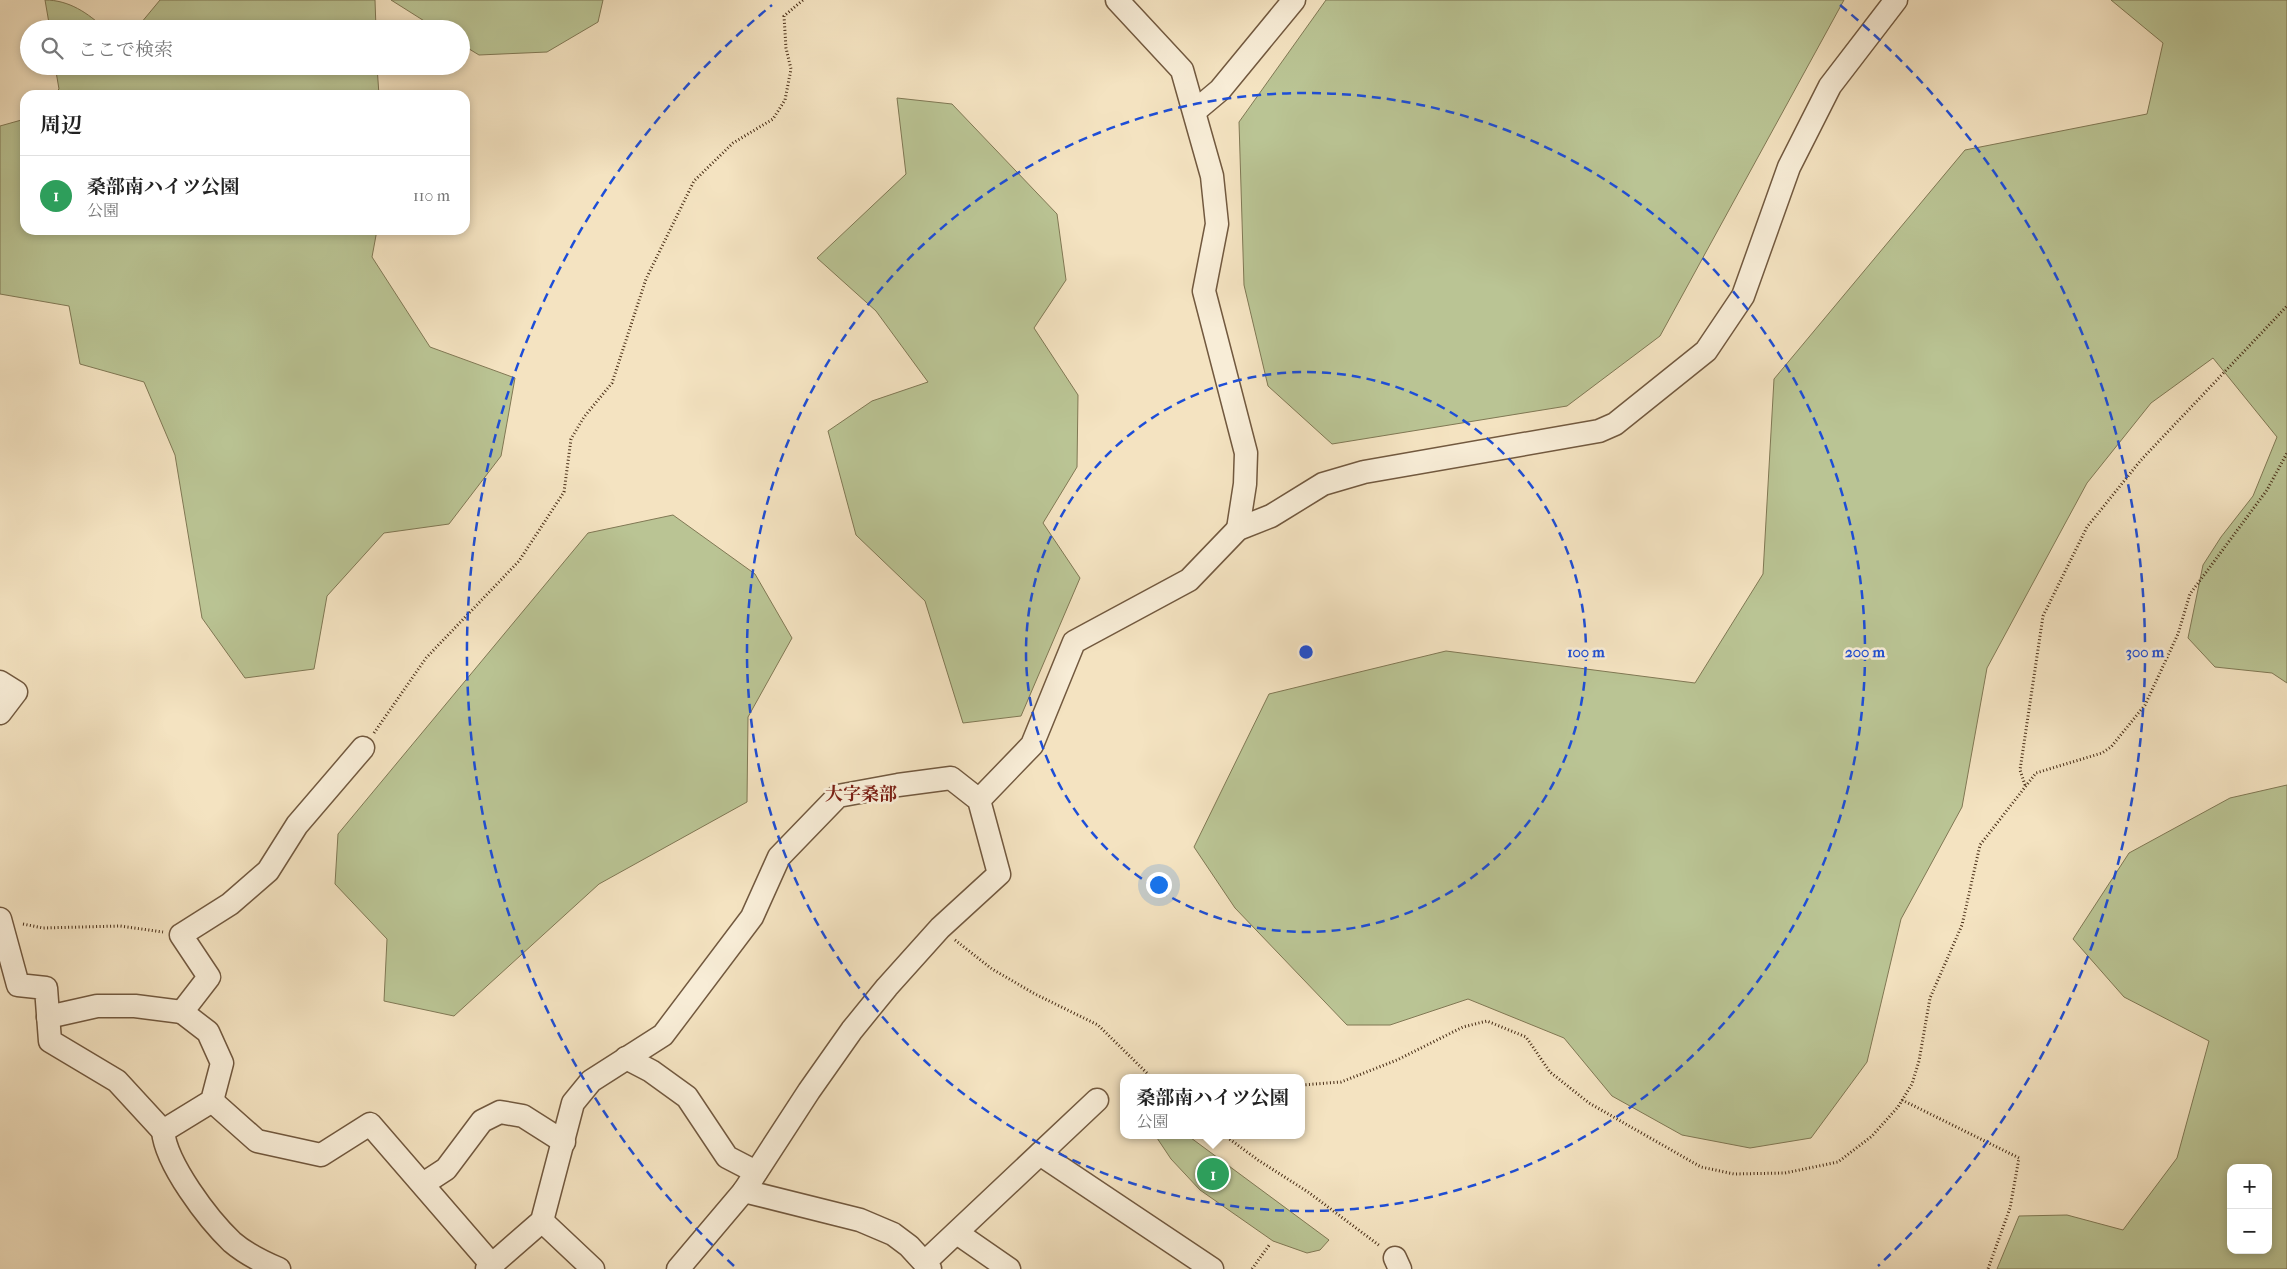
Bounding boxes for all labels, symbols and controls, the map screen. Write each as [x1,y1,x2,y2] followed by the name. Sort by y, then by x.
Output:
[20,20,470,75] search box
[38,34,66,62] icon: search
[78,39,173,61] text: ここで検索
[40,113,82,137] text: 周辺
[87,176,239,198] text: 桑部南ハイツ公園
[53,186,59,205] text: 1
[413,186,450,205] text: 110 m
[87,201,119,220] text: 公園
[1297,643,1315,661] centre of rings
[1567,643,1605,661] text: 100 m
[1845,643,1885,661] text: 200 m
[2126,643,2165,661] text: 300 m
[825,784,897,805] district label: 大字桑部
[1146,872,1172,898] your location
[1120,1074,1305,1139] popup
[1136,1087,1289,1109] text: 桑部南ハイツ公園
[1136,1112,1169,1131] text: 公園
[1197,1155,1229,1193] pin: 1
[2227,1164,2272,1254] map controls
[2227,1164,2272,1209] button: +
[2227,1209,2272,1254] button: −

